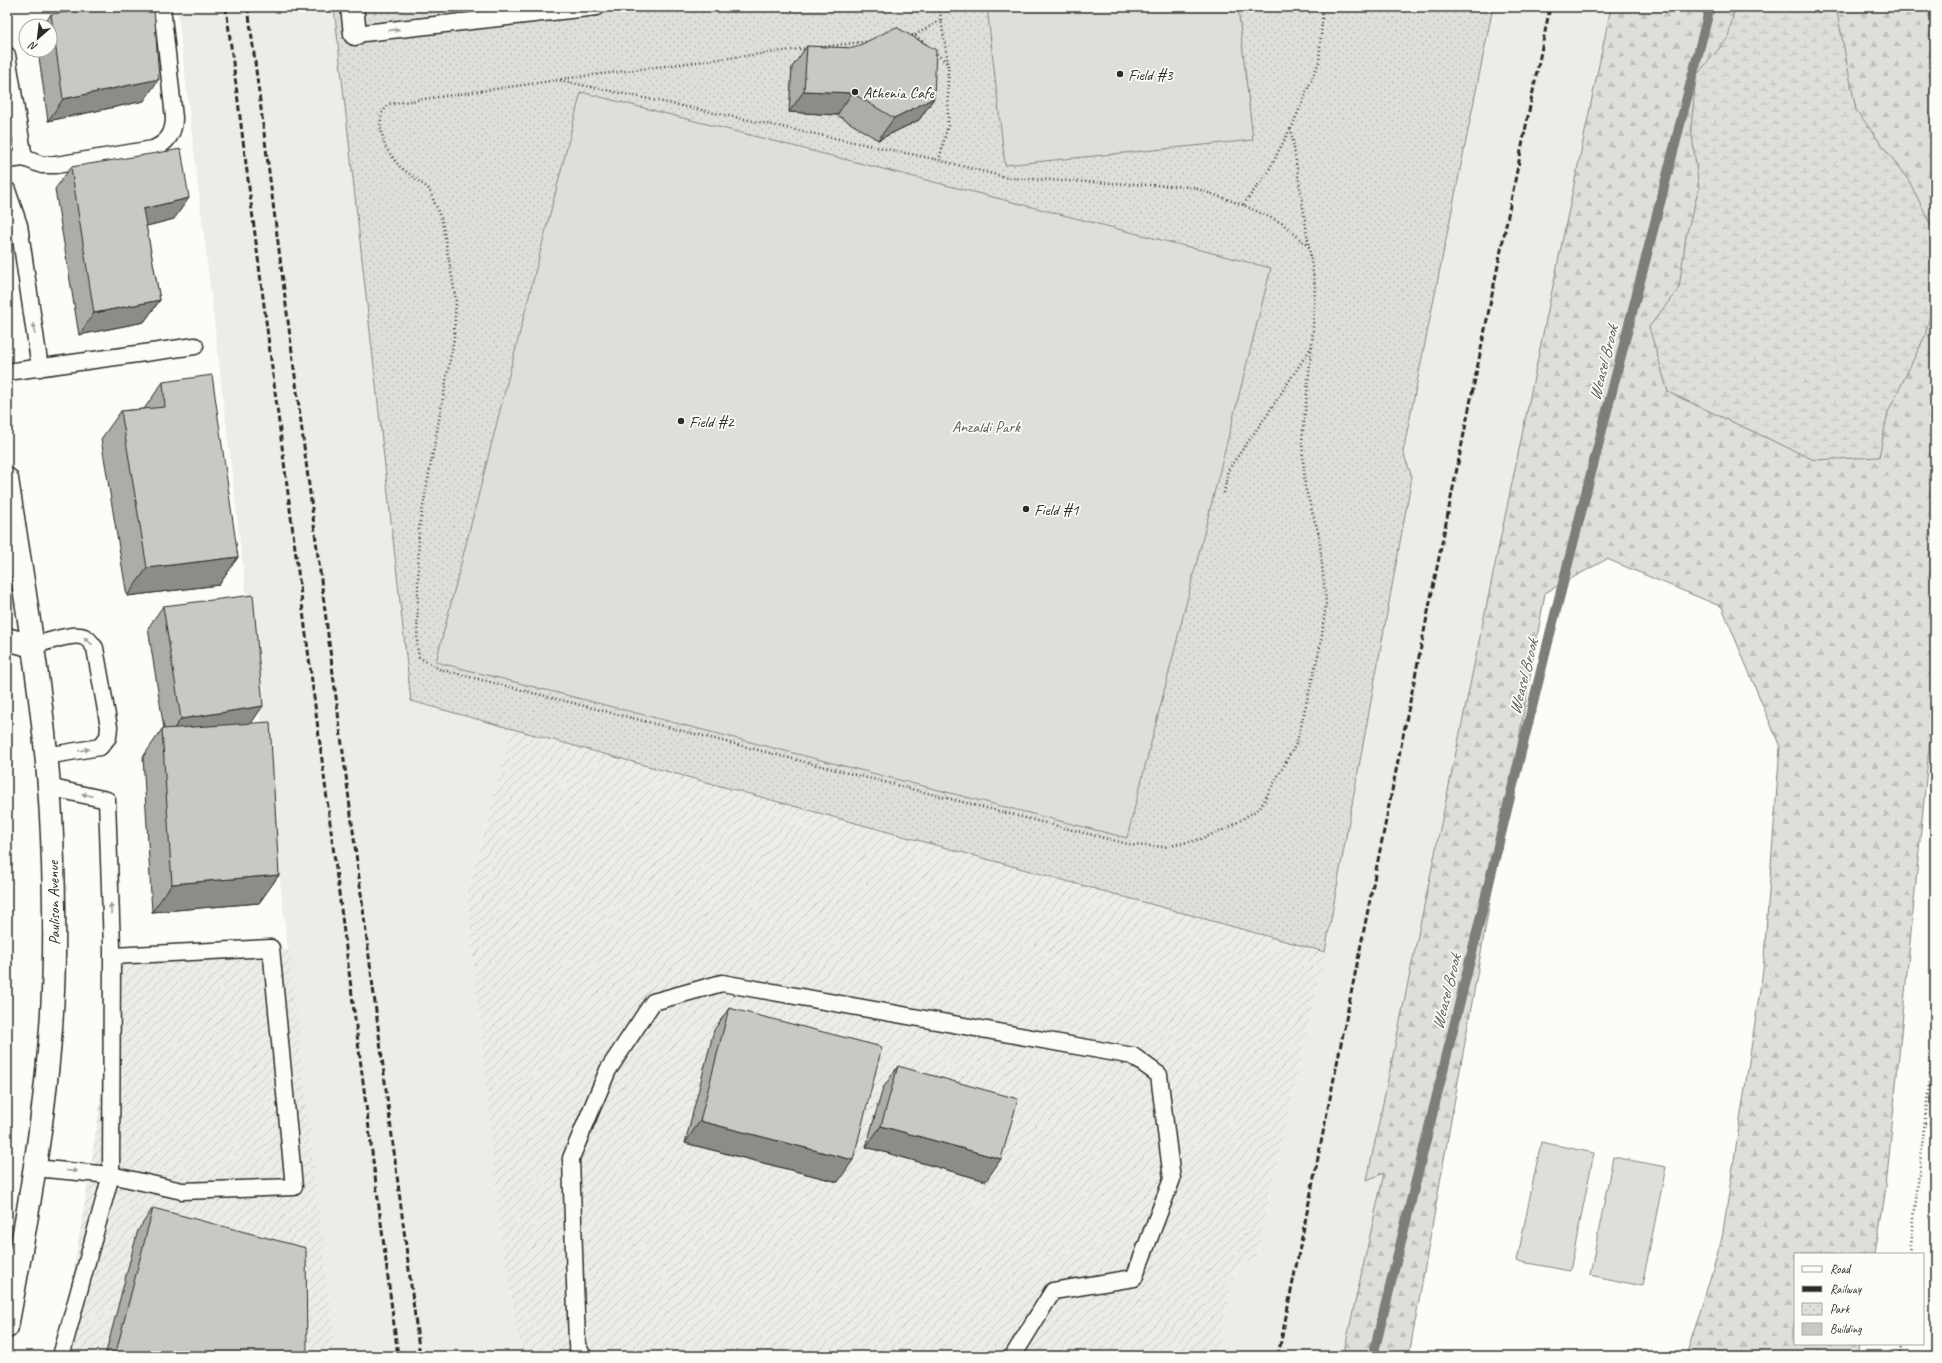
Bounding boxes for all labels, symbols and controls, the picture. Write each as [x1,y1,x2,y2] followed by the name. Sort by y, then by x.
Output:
[18,18,58,58] north arrow
[388,26,400,33] one-way arrow
[25,38,40,55] text: N
[1128,65,1174,85] place label: Field #3
[1115,69,1125,79] marker: Field #3
[863,83,936,103] place label: Athenia Cafe
[850,87,860,97] marker: Athenia Cafe
[1584,321,1624,403] water label: Weasel Brook
[31,323,37,335] one-way arrow
[689,412,735,432] place label: Field #2
[676,416,686,426] marker: Field #2
[952,417,1021,437] park label: Anzaldi Park
[1034,500,1079,520] place label: Field #1
[1021,504,1031,514] marker: Field #1
[1504,635,1544,717] water label: Weasel Brook
[82,636,93,645] one-way arrow
[78,747,90,753] one-way arrow
[80,792,93,798] one-way arrow
[43,859,65,945] street label: Paulison Avenue
[108,902,114,915] one-way arrow
[1427,950,1467,1032] water label: Weasel Brook
[66,1168,78,1175] one-way arrow
[1794,1253,1924,1345] legend
[1830,1261,1852,1277] text: Road
[1830,1281,1862,1297] text: Railway
[1830,1301,1851,1317] text: Park
[1830,1321,1862,1337] text: Building

